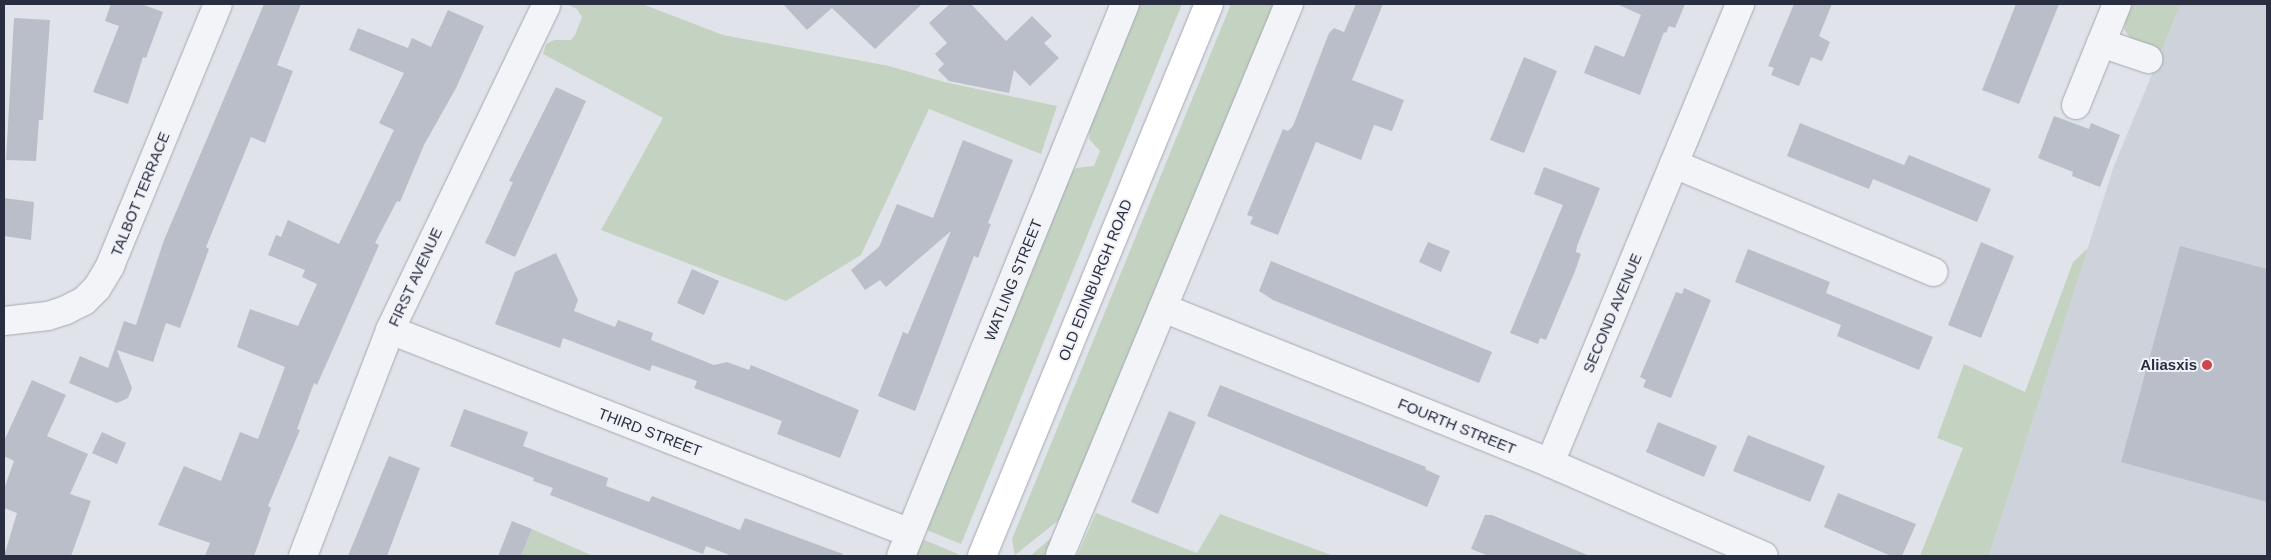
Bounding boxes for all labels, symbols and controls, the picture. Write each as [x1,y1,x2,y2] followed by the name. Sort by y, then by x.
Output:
[107,129,173,259] street label: TALBOT TERRACE
[1054,197,1136,363] street label: OLD EDINBURGH ROAD
[980,216,1046,344] street label: WATLING STREET
[384,224,446,330] street label: FIRST AVENUE
[1579,250,1645,376] street label: SECOND AVENUE
[2140,356,2197,374] place label: Aliasxis
[2201,359,2213,371] marker: Aliasxis
[1395,394,1519,458] street label: FOURTH STREET
[596,404,704,460] street label: THIRD STREET

